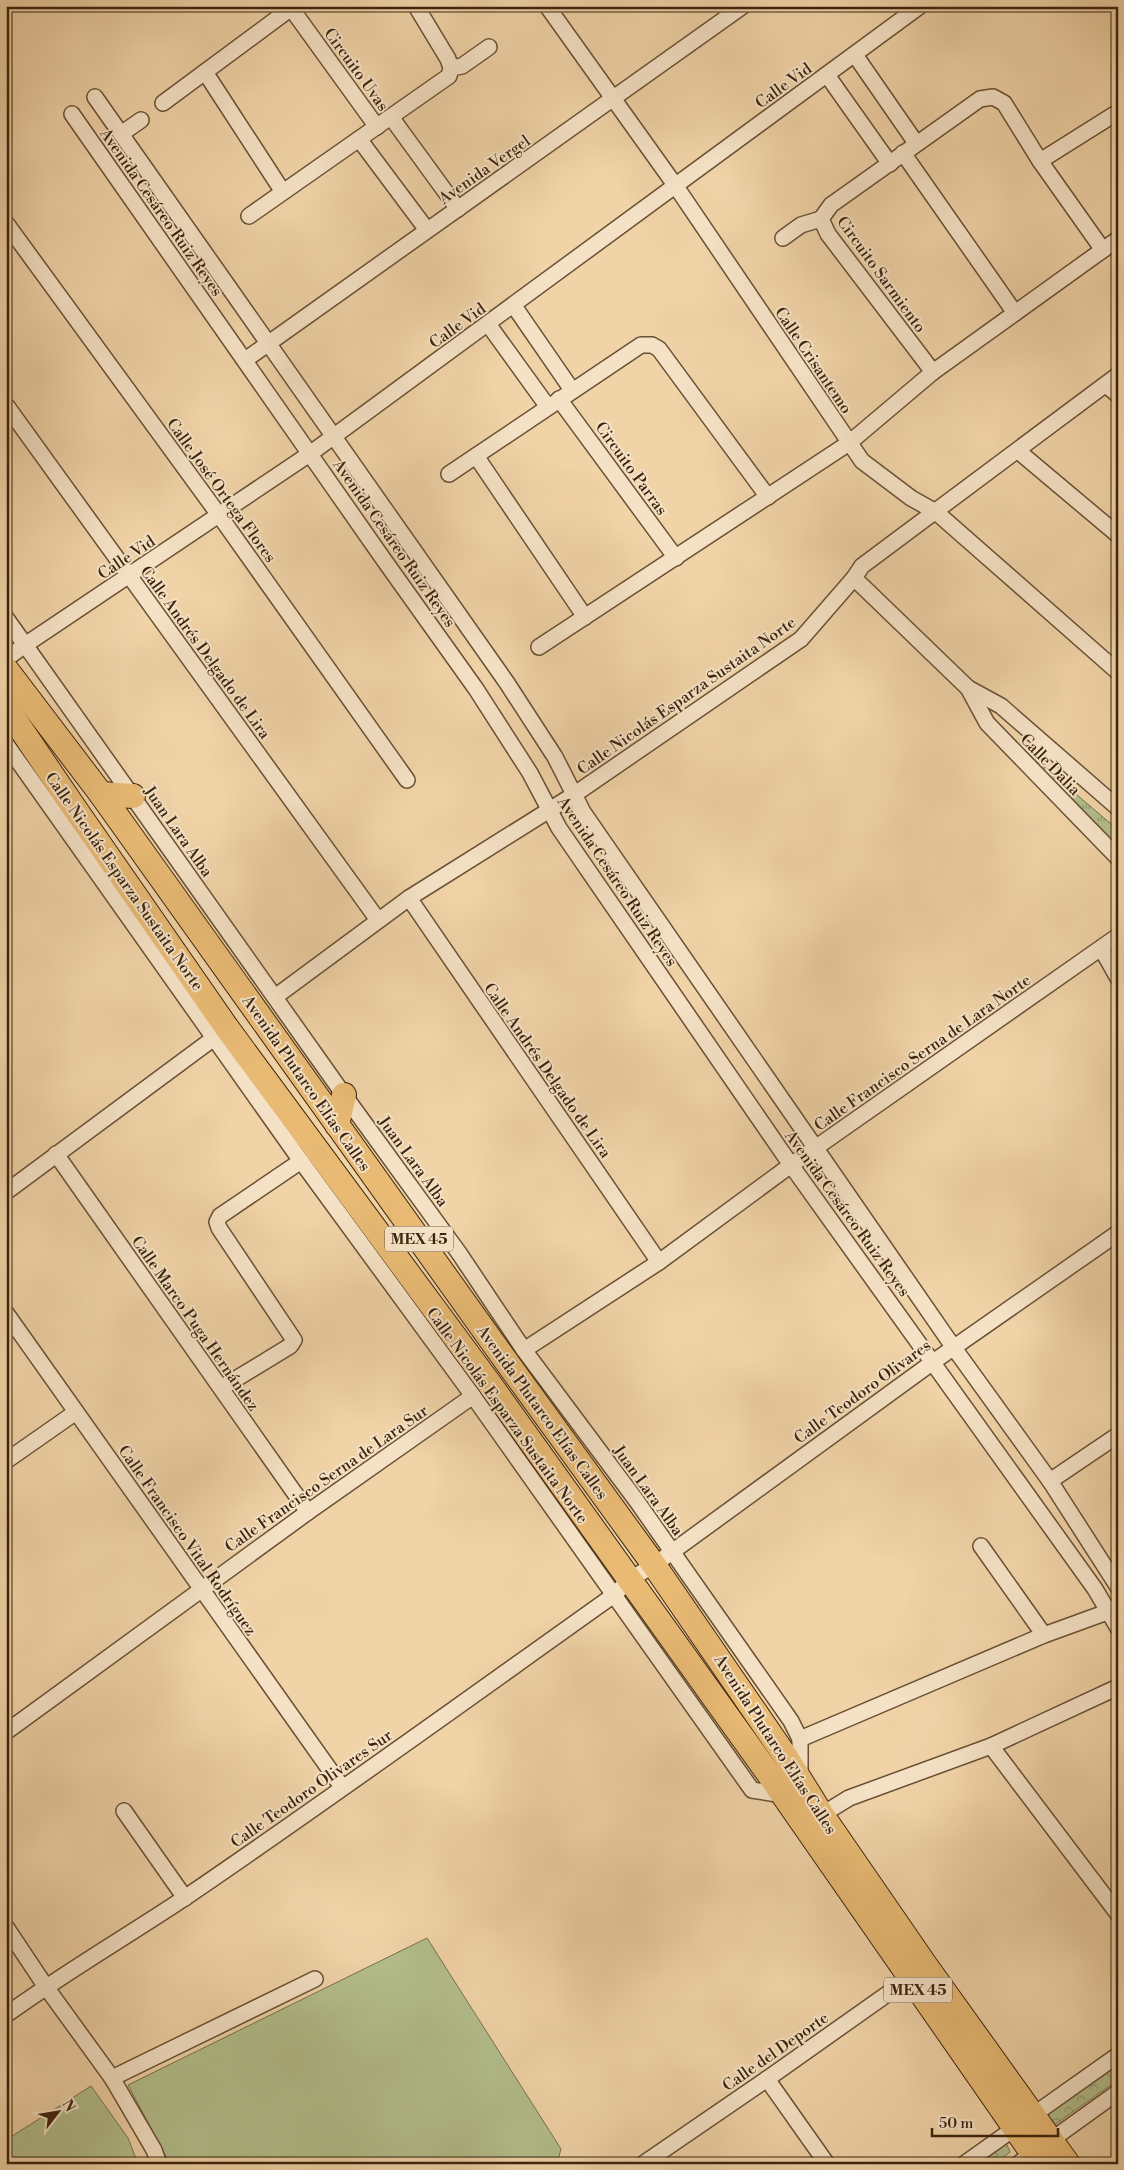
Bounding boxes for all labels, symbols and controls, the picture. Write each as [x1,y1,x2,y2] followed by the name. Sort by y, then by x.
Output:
[319,24,393,115] street label: Circuito Uvas
[751,59,816,113] street label: Calle Vid
[95,124,227,300] street label: Avenida Cesáreo Ruiz Reyes
[434,131,534,209] street label: Avenida Vergel
[832,213,930,337] street label: Circuito Sarmiento
[425,299,490,353] street label: Calle Vid
[770,303,856,418] street label: Calle Crisantemo
[162,415,280,567] street label: Calle José Ortega Flores
[591,418,672,519] street label: Circuito Parras
[328,455,460,631] street label: Avenida Cesáreo Ruiz Reyes
[94,531,159,584] street label: Calle Vid
[136,562,275,744] street label: Calle Andrés Delgado de Lira
[573,612,800,779] street label: Calle Nicolás Esparza Sustaita Norte
[1016,729,1085,801] street label: Calle Dalia
[41,768,208,995] street label: Calle Nicolás Esparza Sustaita Norte
[139,781,218,882] street label: Juan Lara Alba
[552,792,682,970] street label: Avenida Cesáreo Ruiz Reyes
[810,970,1035,1136] street label: Calle Francisco Serna de Lara Norte
[479,979,616,1163] street label: Calle Andrés Delgado de Lira
[237,991,375,1175] street label: Avenida Plutarco Elías Calles
[373,1112,453,1211] street label: Juan Lara Alba
[780,1126,914,1301] street label: Avenida Cesáreo Ruiz Reyes
[385,1226,453,1252] road number: MEX 45
[127,1232,263,1415] street label: Calle Marco Puga Hernández
[422,1304,592,1528] street label: Calle Nicolás Esparza Sustaita Norte
[472,1321,612,1504] street label: Avenida Plutarco Elías Calles
[790,1335,935,1448] street label: Calle Teodoro Olivares
[221,1401,432,1557] street label: Calle Francisco Serna de Lara Sur
[608,1441,688,1540] street label: Juan Lara Alba
[114,1442,261,1640] street label: Calle Francisco Vital Rodríguez
[709,1650,841,1838] street label: Avenida Plutarco Elías Calles
[227,1725,396,1852] street label: Calle Teodoro Olivares Sur
[884,1978,952,2002] road number: MEX 45
[719,2008,832,2096] street label: Calle del Deporte
[32,2088,82,2138] north arrow
[58,2096,79,2115] text: N
[932,2105,1058,2137] scale bar
[939,2114,973,2133] text: 50 m

